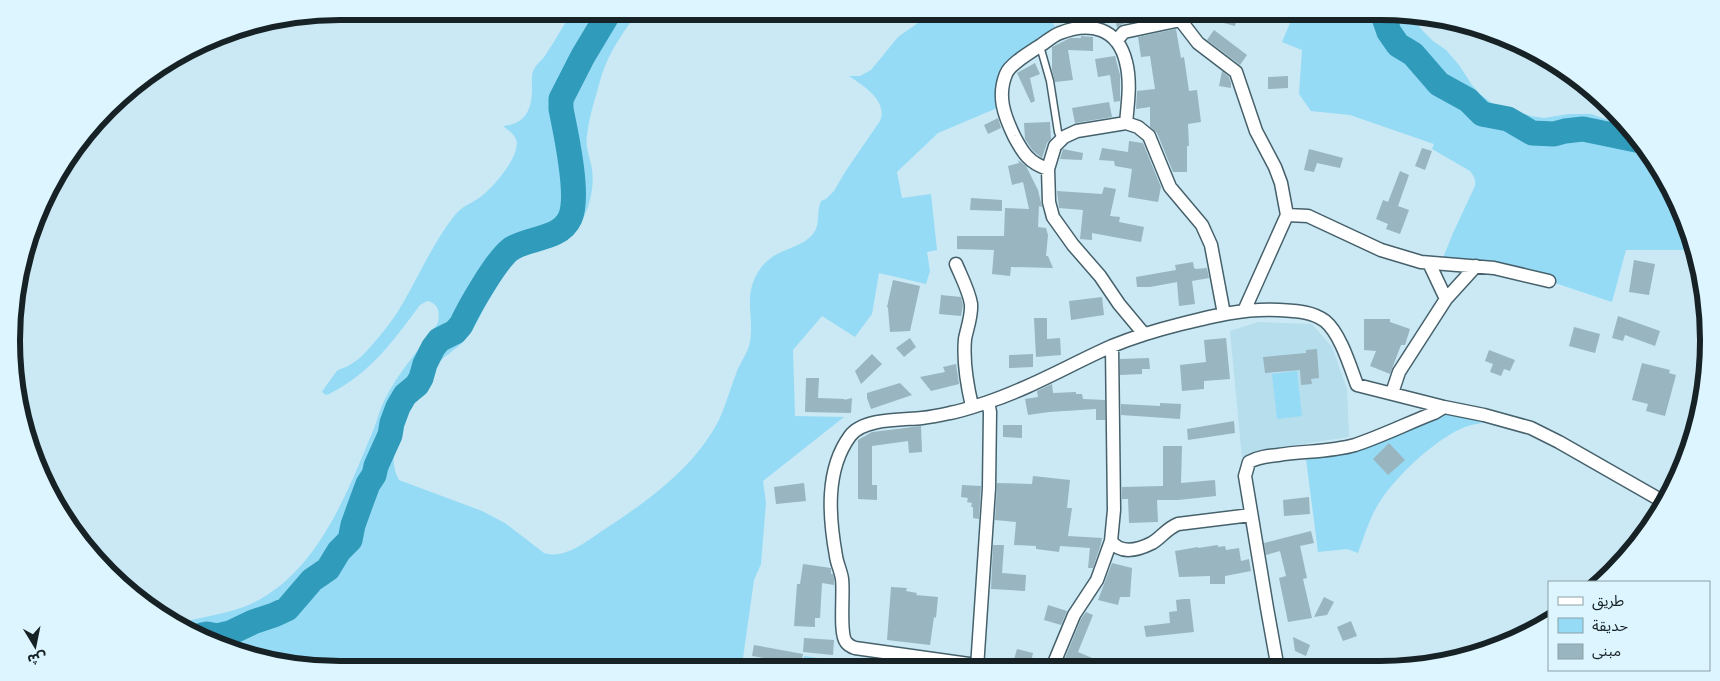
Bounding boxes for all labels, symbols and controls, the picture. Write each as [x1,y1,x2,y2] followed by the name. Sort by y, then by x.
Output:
[1548,581,1710,671] legend
[1592,592,1624,611] text: طريق
[1592,617,1628,634] text: حديقة
[10,621,60,671] north arrow
[1592,642,1621,660] text: مبنى
[26,649,48,668] text: ش

